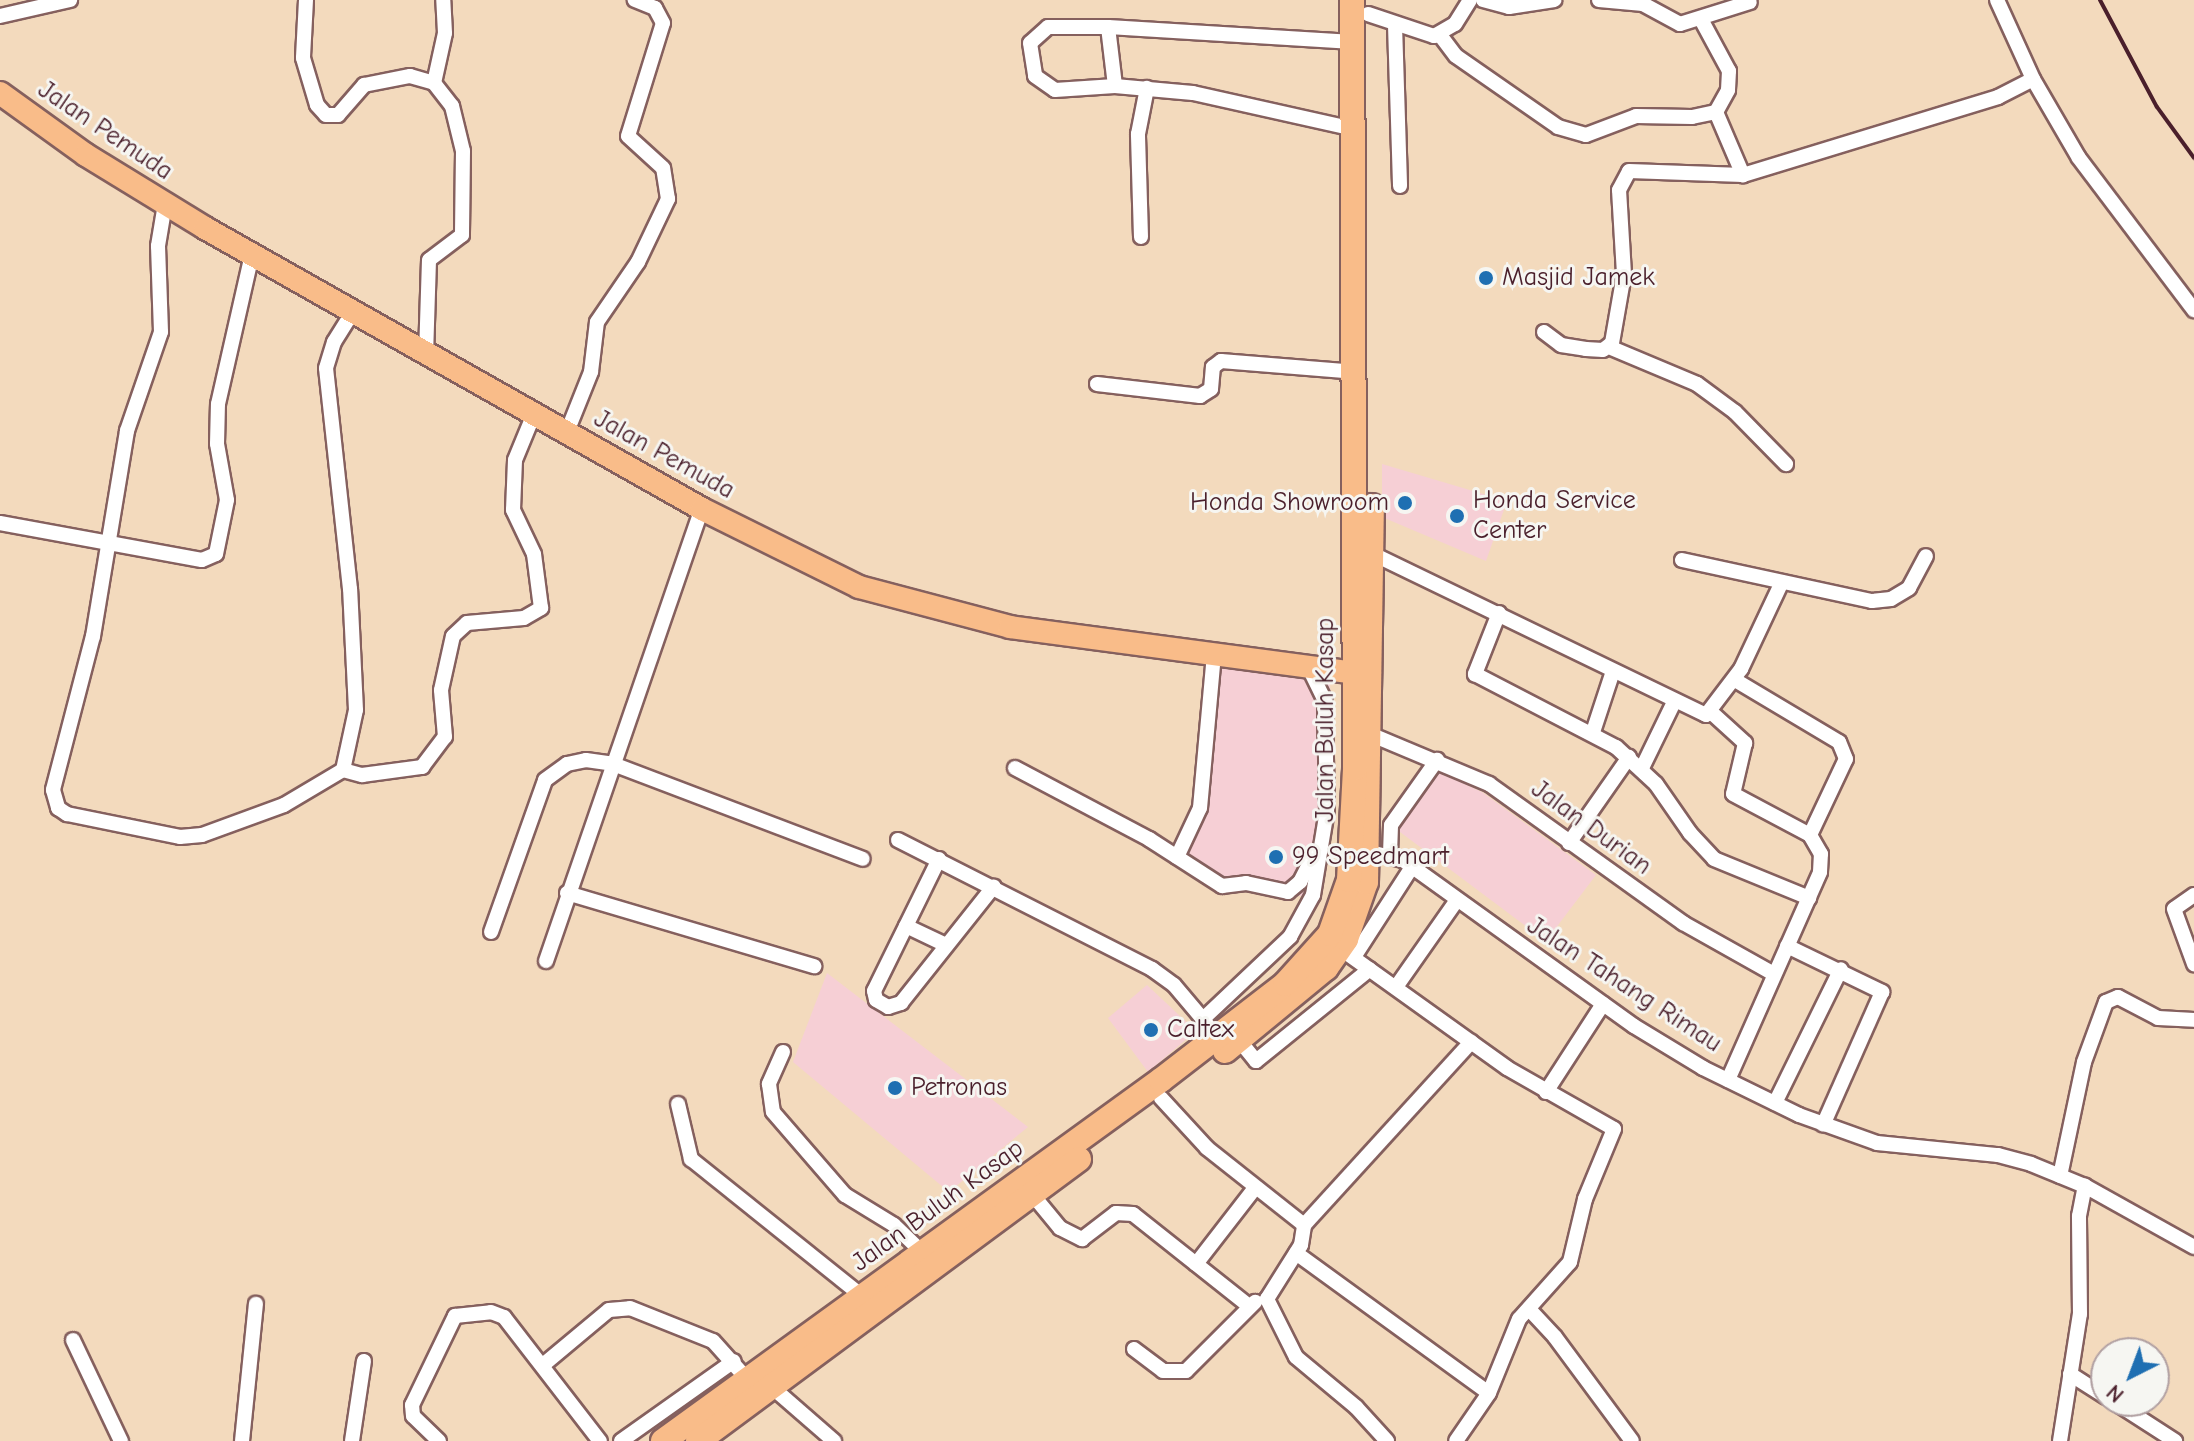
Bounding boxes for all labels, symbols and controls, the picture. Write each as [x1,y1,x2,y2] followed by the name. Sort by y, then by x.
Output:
[32,74,178,188] street label: Jalan Pemuda
[1502,262,1655,294] place label: Masjid Jamek
[1477,269,1495,287] marker: Masjid Jamek
[588,404,740,506] street label: Jalan Pemuda
[1473,485,1636,546] place label: Honda Service Center
[1190,487,1389,519] place label: Honda Showroom
[1396,494,1414,512] marker: Honda Showroom
[1448,507,1466,525] marker: Honda Service Center
[1310,618,1342,822] street label: Jalan Buluh Kasap
[1525,774,1657,882] street label: Jalan Durian
[1292,841,1449,873] place label: 99 Speedmart
[1267,848,1285,866] marker: 99 Speedmart
[1521,910,1727,1060] street label: Jalan Tahang Rimau
[1167,1014,1234,1046] place label: Caltex
[1142,1021,1160,1039] marker: Caltex
[911,1072,1007,1104] place label: Petronas
[886,1079,904,1097] marker: Petronas
[846,1133,1030,1279] street label: Jalan Buluh Kasap
[2090,1337,2170,1417] north arrow
[2101,1379,2129,1408] text: N

